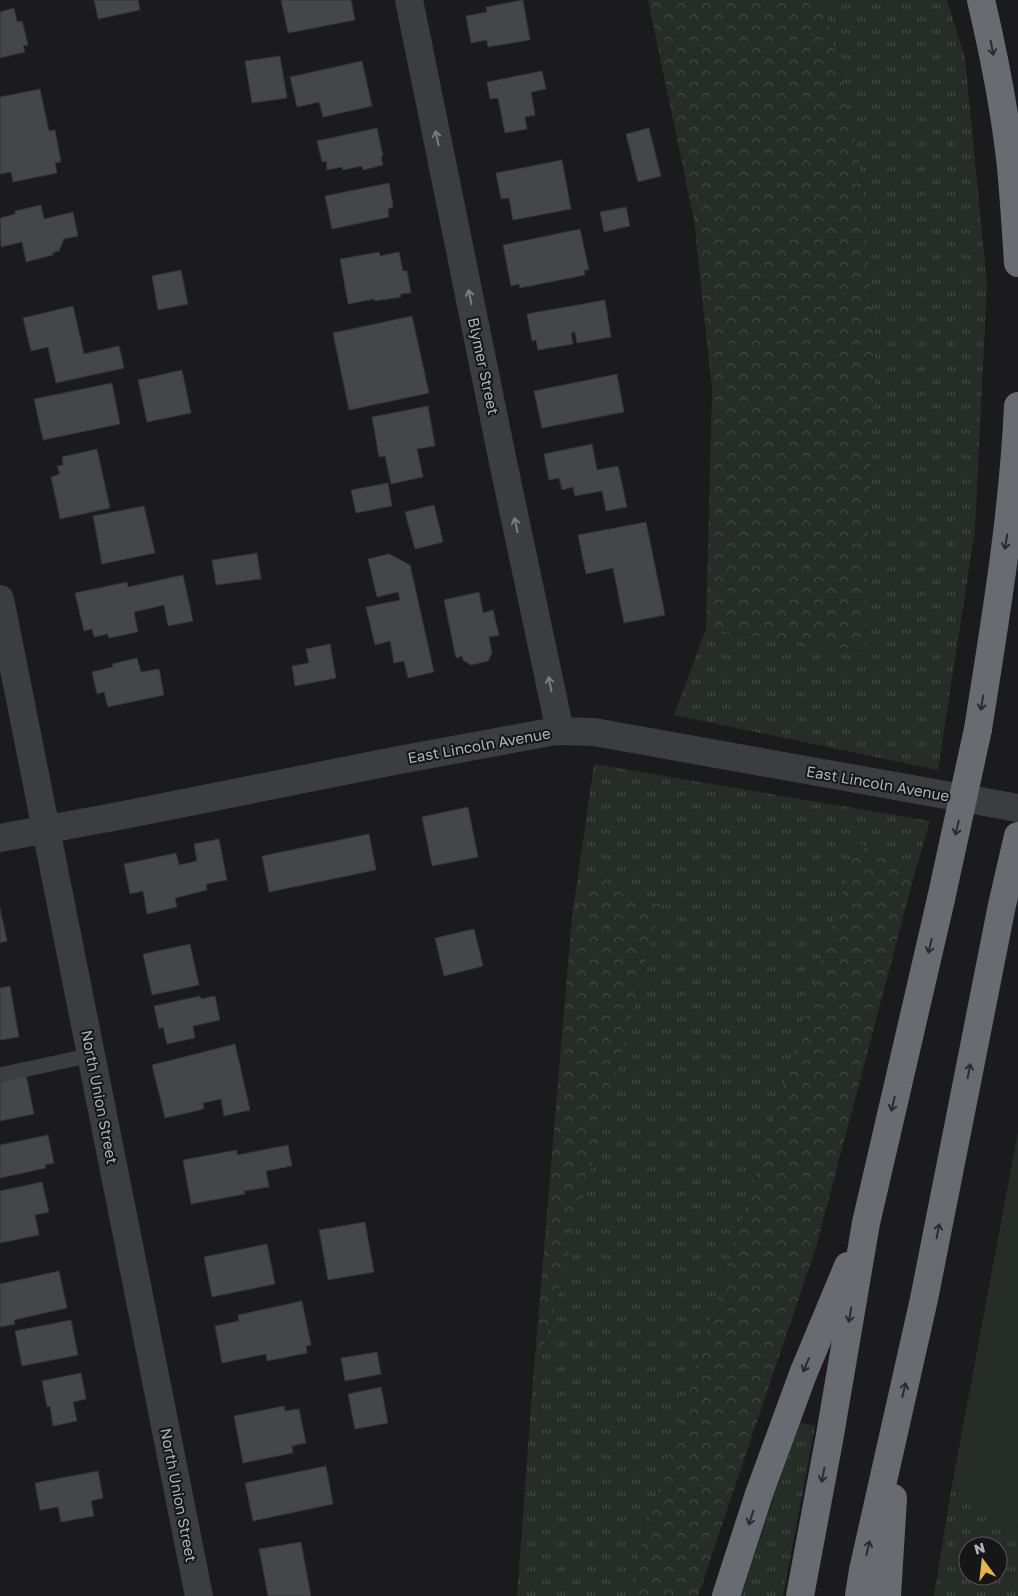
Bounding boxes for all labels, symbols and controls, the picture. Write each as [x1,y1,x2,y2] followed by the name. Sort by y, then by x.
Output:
[988,39,997,55] one-way arrow
[432,130,441,146] one-way arrow
[464,289,474,305] one-way arrow
[465,316,503,416] street label: Blymer Street
[511,517,521,533] one-way arrow
[1001,534,1011,550] one-way arrow
[545,676,554,692] one-way arrow
[977,694,987,710] one-way arrow
[406,724,552,766] street label: East Lincoln Avenue
[805,762,951,804] street label: East Lincoln Avenue
[951,819,961,835] one-way arrow
[925,938,934,954] one-way arrow
[78,1028,122,1166] street label: North Union Street
[965,1064,974,1080] one-way arrow
[888,1096,897,1112] one-way arrow
[933,1223,943,1239] one-way arrow
[845,1307,855,1323] one-way arrow
[801,1357,810,1372] one-way arrow
[900,1382,909,1398] one-way arrow
[157,1426,201,1564] street label: North Union Street
[817,1467,827,1483] one-way arrow
[746,1510,755,1525] one-way arrow
[958,1536,1008,1586] north arrow
[972,1538,987,1558] text: N
[864,1541,873,1557] one-way arrow

